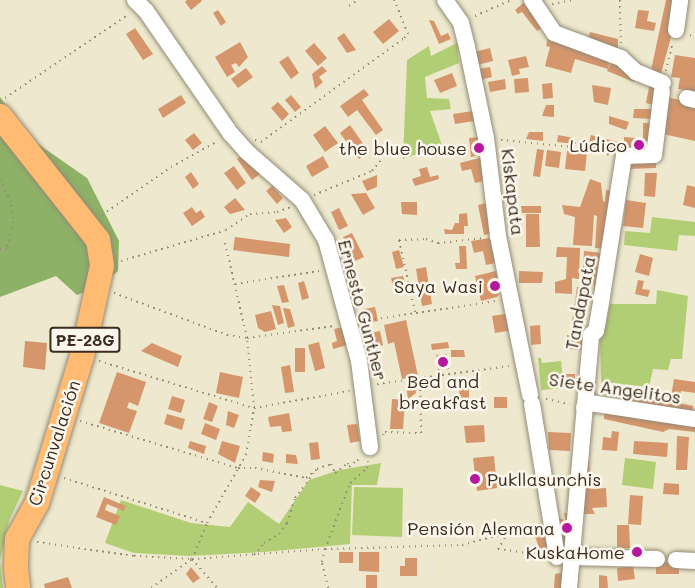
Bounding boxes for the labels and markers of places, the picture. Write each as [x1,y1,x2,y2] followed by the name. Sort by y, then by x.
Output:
[570,134,627,156] place label: Lúdico
[339,137,467,159] place label: the blue house
[632,138,646,152] marker: Lúdico
[472,141,486,155] marker: the blue house
[394,275,483,297] place label: Saya Wasi
[488,279,502,293] marker: Saya Wasi
[436,355,450,369] marker: Bed and breakfast
[399,371,487,413] place label: Bed and breakfast
[487,468,601,490] place label: Pukllasunchis
[468,472,482,486] marker: Pukllasunchis
[407,517,555,539] place label: Pensión Alemana
[560,521,574,535] marker: Pensión Alemana
[526,541,625,563] place label: KuskaHome
[630,545,644,559] marker: KuskaHome

